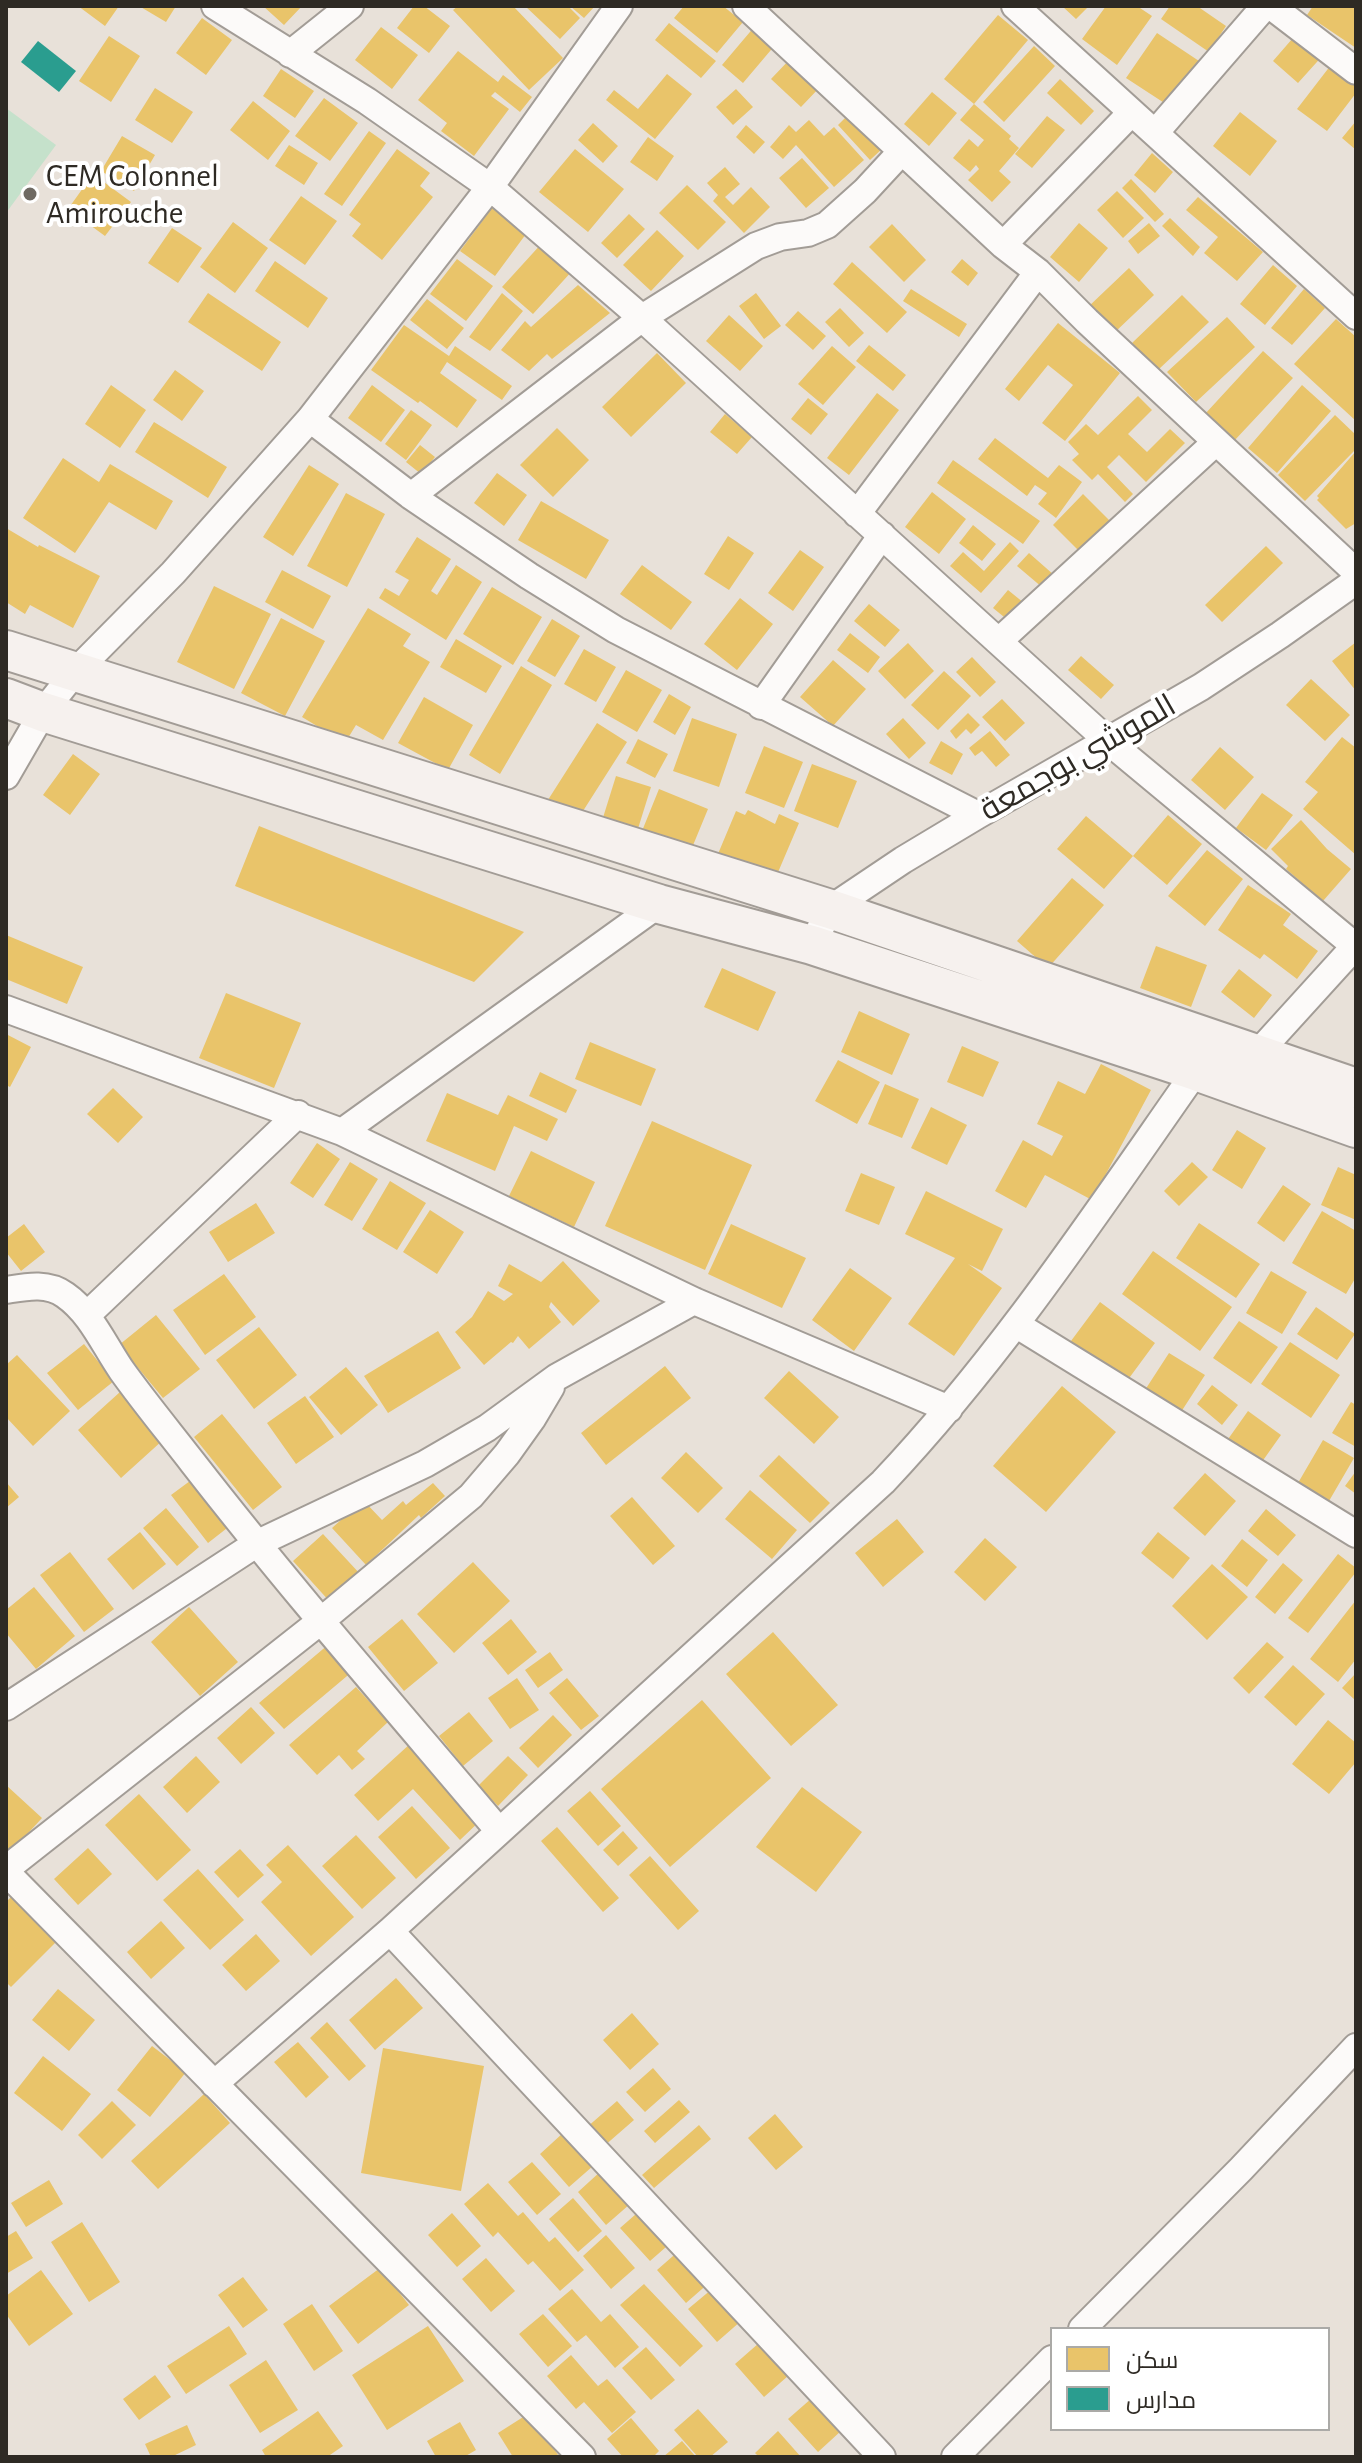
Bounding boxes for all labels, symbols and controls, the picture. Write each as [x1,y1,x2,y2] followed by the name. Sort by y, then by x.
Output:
[46,157,219,232] place label: CEM Colonnel Amirouche
[21,185,39,203] marker: CEM Colonnel Amirouche
[973,686,1183,830] street label: الموشي بوجمعة
[1050,2327,1330,2431] legend
[1126,2349,1178,2373] text: سكن
[1126,2389,1196,2413] text: مدارس

